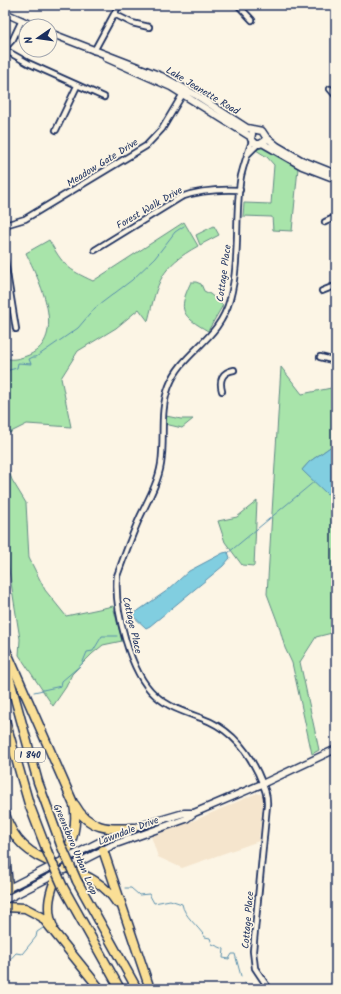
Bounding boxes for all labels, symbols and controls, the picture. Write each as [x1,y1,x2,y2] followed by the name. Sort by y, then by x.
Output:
[18,18,58,58] north arrow
[20,35,39,45] text: N
[163,63,243,120] street label: Lake Jeanette Road
[64,134,142,191] street label: Meadow Gate Drive
[113,182,186,233] street label: Forest Walk Drive
[212,243,236,303] street label: Cottage Place
[118,595,146,656] street label: Cottage Place
[15,748,45,762] road number: I 840
[49,801,102,898] street label: Greensboro Urban Loop
[96,812,161,850] street label: Lawndale Drive
[238,890,259,950] street label: Cottage Place

